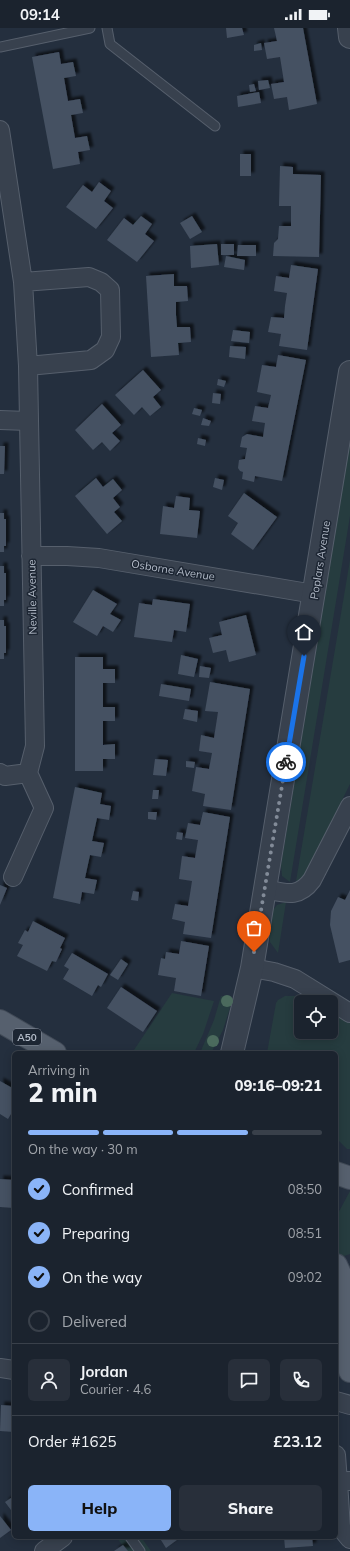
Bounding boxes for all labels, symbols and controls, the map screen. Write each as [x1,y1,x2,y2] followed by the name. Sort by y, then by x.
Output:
[20,5,60,24] text: 09:14
[307,520,333,600] street label: Poplars Avenue
[130,556,216,584] street label: Osborne Avenue
[24,559,40,635] street label: Neville Avenue
[287,615,321,656] pin
[293,621,315,643] icon: home
[266,742,306,782] courier
[275,751,297,773] icon: bike
[237,911,271,952] pin
[243,917,265,939] icon: bag
[294,995,338,1039] map controls
[294,995,338,1039] button: locate
[13,1029,41,1045] road number: A50
[28,1062,90,1078] text: Arriving in
[28,1076,98,1109] text: 2 min
[235,1076,322,1095] text: 09:16–09:21
[28,1141,138,1157] text: On the way · 30 m
[28,1178,50,1200] icon: check
[62,1180,133,1199] text: Confirmed
[288,1181,322,1197] text: 08:50
[28,1222,50,1244] icon: check
[62,1224,130,1243] text: Preparing
[288,1225,322,1241] text: 08:51
[28,1266,50,1288] icon: check
[62,1268,142,1287] text: On the way
[288,1269,322,1285] text: 09:02
[62,1312,127,1331] text: Delivered
[28,1359,70,1401] button: person
[228,1359,270,1401] button: chat
[280,1359,322,1401] button: phone
[80,1362,128,1381] text: Jordan
[80,1381,151,1397] text: Courier · 4.6
[28,1432,116,1451] text: Order #1625
[273,1432,322,1451] text: £23.12
[28,1485,171,1531] button: Help
[179,1485,322,1531] button: Share

